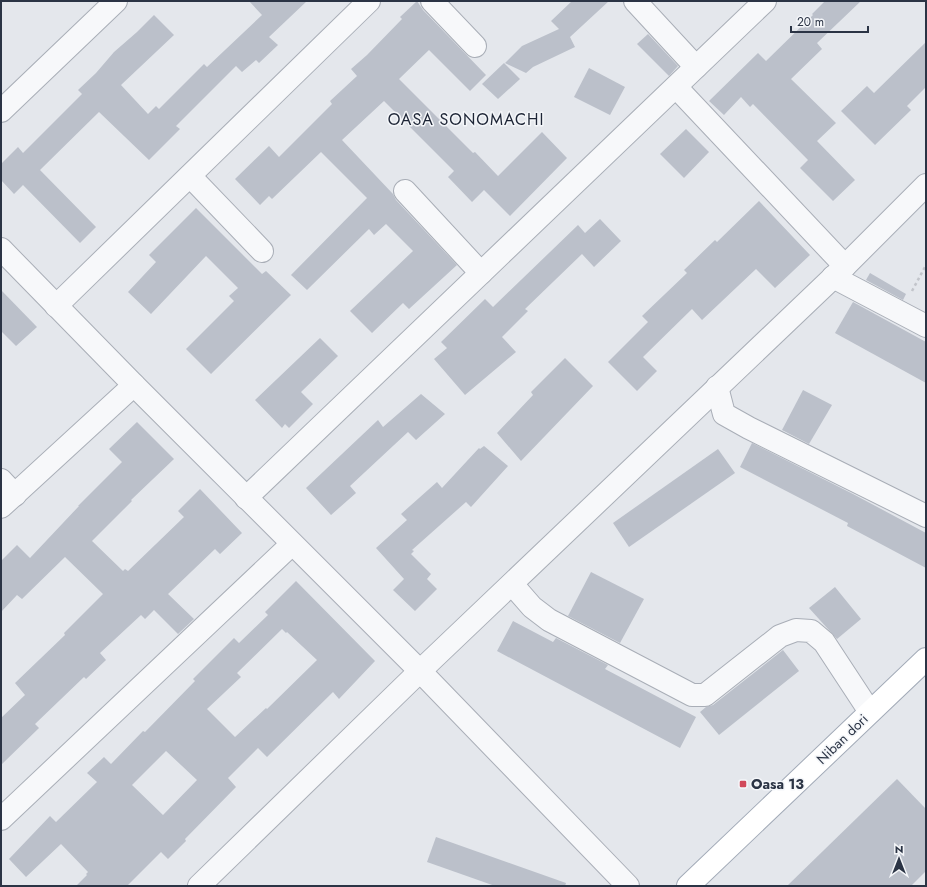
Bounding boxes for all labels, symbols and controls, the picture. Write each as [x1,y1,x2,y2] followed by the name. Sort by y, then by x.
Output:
[791,8,868,34] scale bar
[797,13,824,31] text: 20 m
[388,108,544,131] district label: OASA SONOMACHI
[812,709,872,769] street label: Niban dori
[751,774,804,794] place label: Oasa 13
[738,779,748,789] marker: Oasa 13
[879,839,919,879] north arrow
[895,841,903,857] text: N

